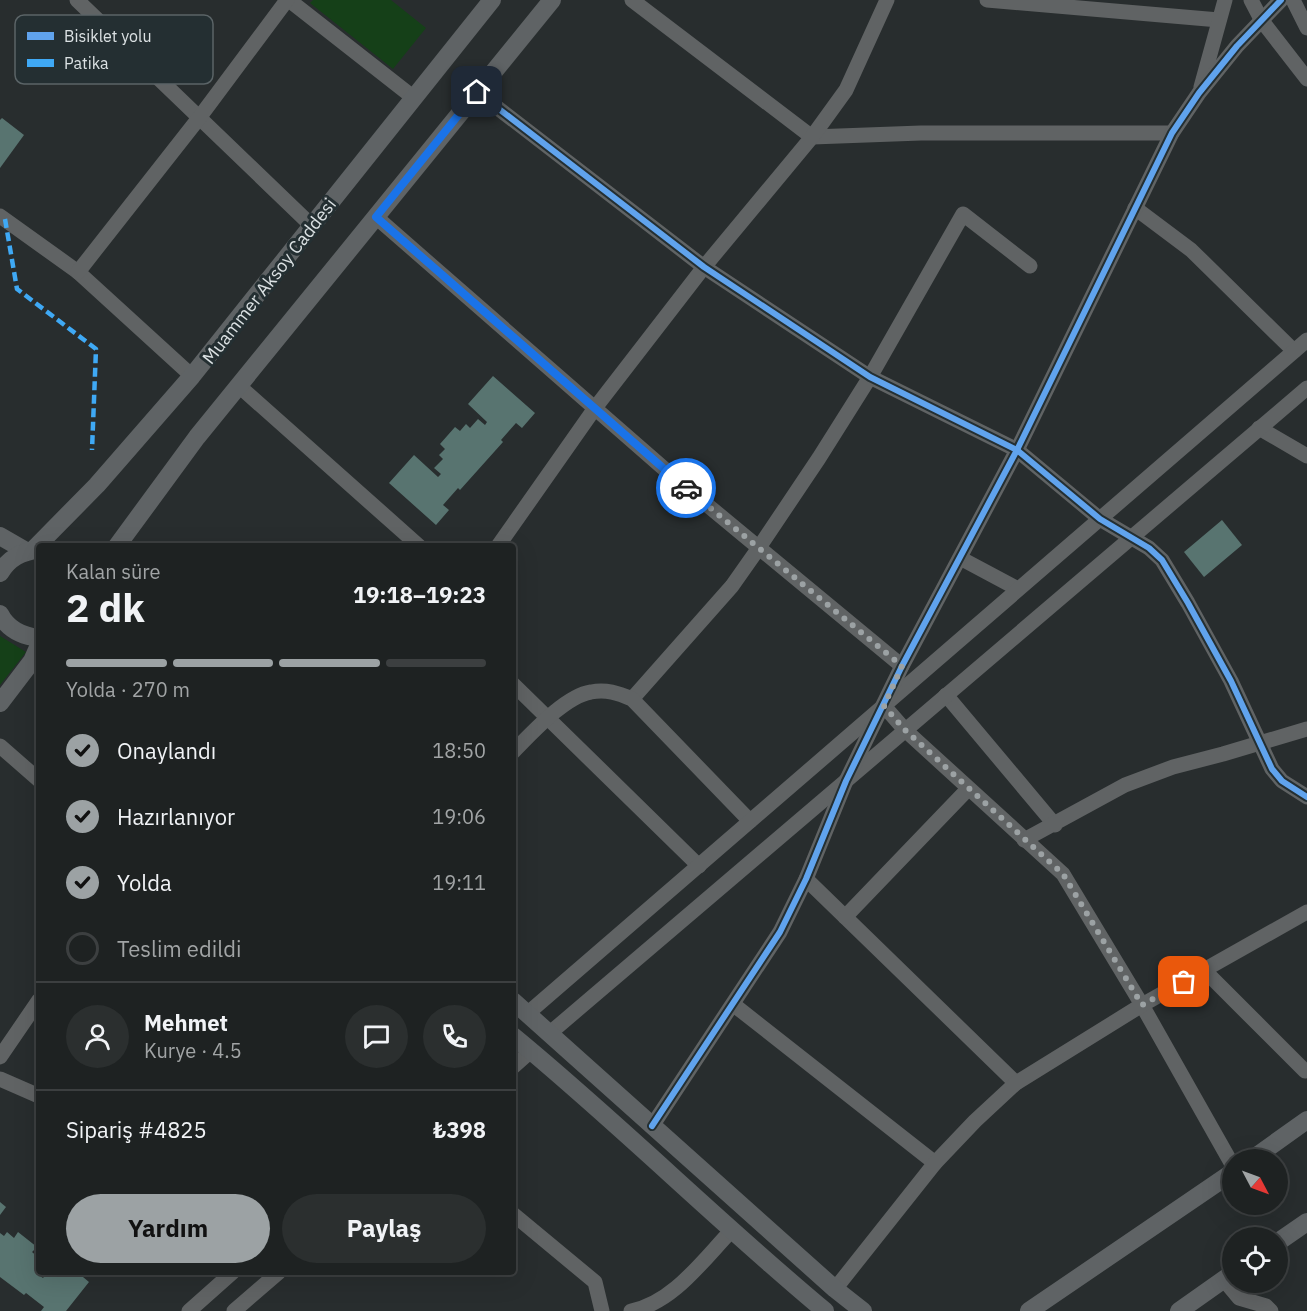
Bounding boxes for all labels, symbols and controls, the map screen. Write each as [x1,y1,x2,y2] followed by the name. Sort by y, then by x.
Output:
[15,15,213,84] legend
[64,26,152,46] text: Bisiklet yolu
[64,53,109,73] text: Patika
[451,66,502,117] pin
[460,75,493,108] icon: home
[197,193,341,369] street label: Muammer Aksoy Caddesi
[656,458,716,518] courier
[670,472,703,505] icon: car
[66,558,161,585] text: Kalan süre
[353,580,486,609] text: 19:18–19:23
[66,582,145,633] text: 2 dk
[66,676,190,703] text: Yolda · 270 m
[66,734,99,767] icon: check
[117,736,216,765] text: Onaylandı
[432,737,486,764] text: 18:50
[66,800,99,833] icon: check
[117,802,235,831] text: Hazırlanıyor
[432,803,486,830] text: 19:06
[66,866,99,899] icon: check
[117,868,172,897] text: Yolda
[432,869,486,896] text: 19:11
[117,934,241,963] text: Teslim edildi
[1158,956,1209,1007] pin
[1167,965,1200,998] icon: bag
[66,1005,129,1068] button: person
[345,1005,408,1068] button: chat
[423,1005,486,1068] button: phone
[144,1008,228,1037] text: Mehmet
[144,1037,242,1064] text: Kurye · 4.5
[66,1115,207,1144] text: Sipariş #4825
[433,1115,486,1144] text: ₺398
[1222,1149,1288,1215] north arrow
[1222,1149,1288,1293] map controls
[66,1194,270,1263] button: Yardım
[282,1194,486,1263] button: Paylaş
[1222,1227,1288,1293] button: locate

